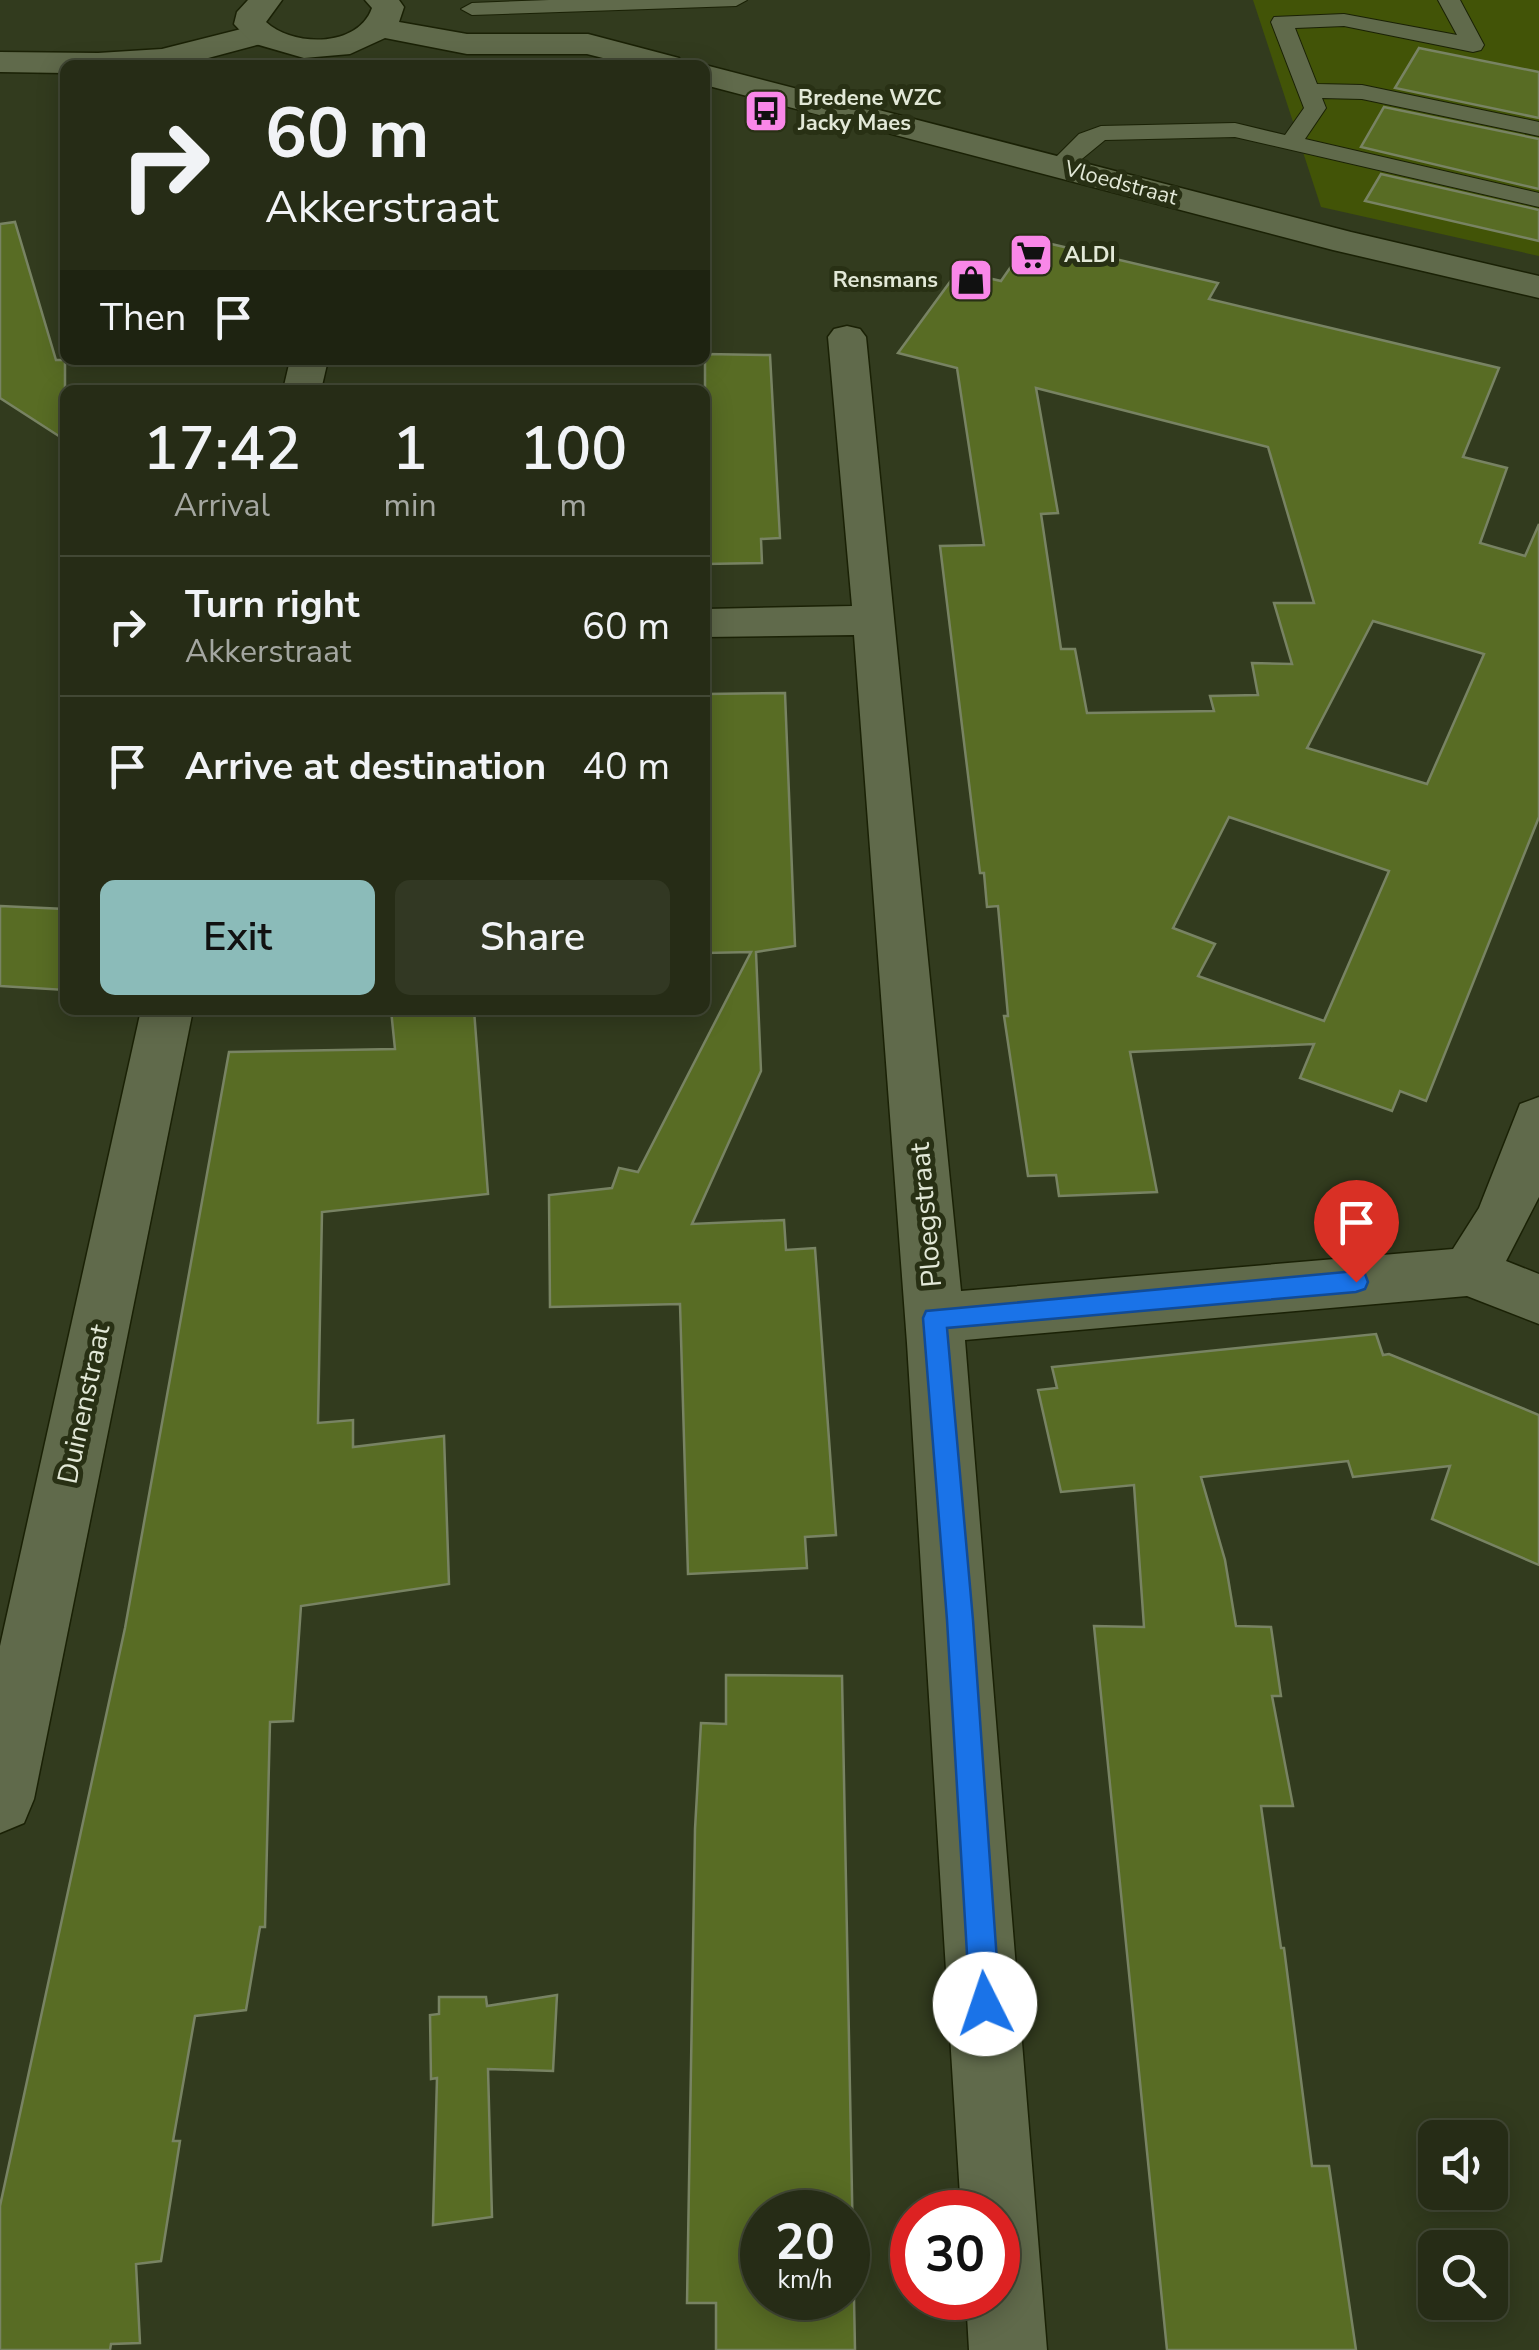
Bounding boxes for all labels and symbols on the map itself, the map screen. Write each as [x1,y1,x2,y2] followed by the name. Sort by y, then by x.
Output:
[797,83,942,138] place label: Bredene WZC Jacky Maes
[743,88,789,134] bus stop icon: Bredene WZC Jacky Maes
[1060,153,1181,212] street label: Vloedstraat
[1008,232,1054,278] supermarket icon: ALDI
[1064,240,1116,270] place label: ALDI
[948,257,994,303] shop icon: Rensmans
[833,265,938,295] place label: Rensmans
[901,1141,951,1289] street label: Ploegstraat
[1314,1180,1399,1283] pin
[49,1321,119,1487] street label: Duinenstraat
[933,1952,1037,2056] position arrow
[890,2190,1020,2320] speed limit sign: 30

